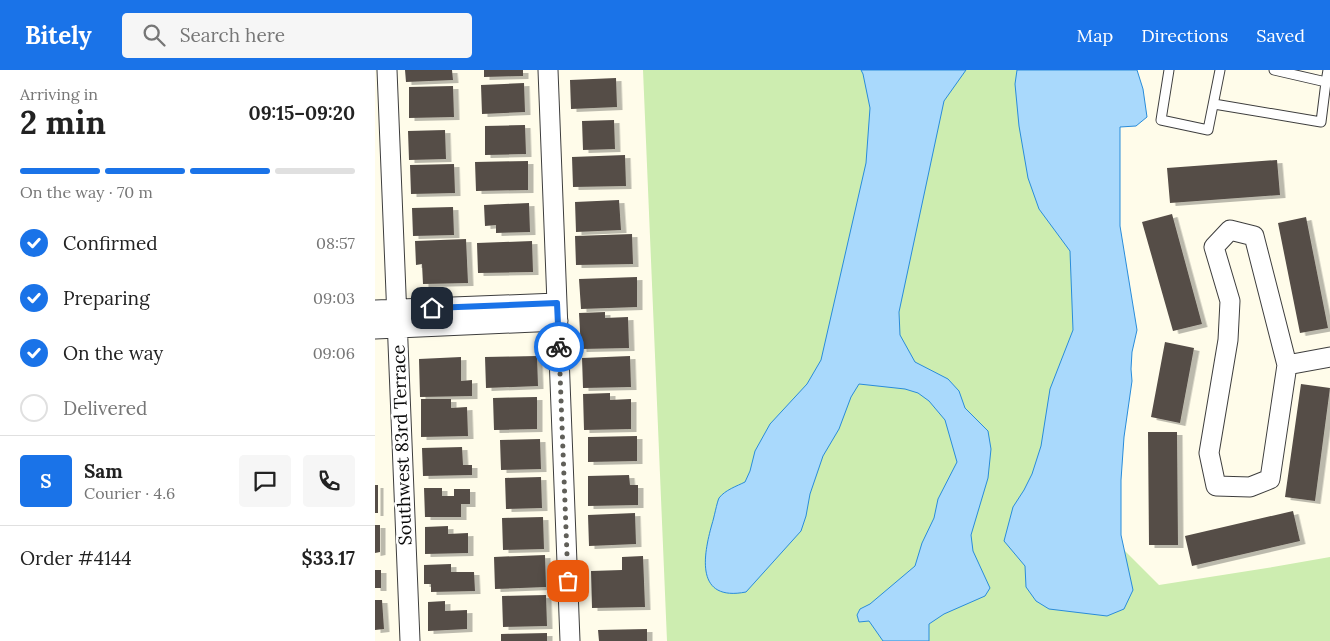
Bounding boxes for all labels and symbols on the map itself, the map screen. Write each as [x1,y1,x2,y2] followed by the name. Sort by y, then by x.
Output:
[411,287,453,329] pin
[534,322,584,372] courier
[386,344,416,546] street label: Southwest 83rd Terrace
[547,560,589,602] pin

